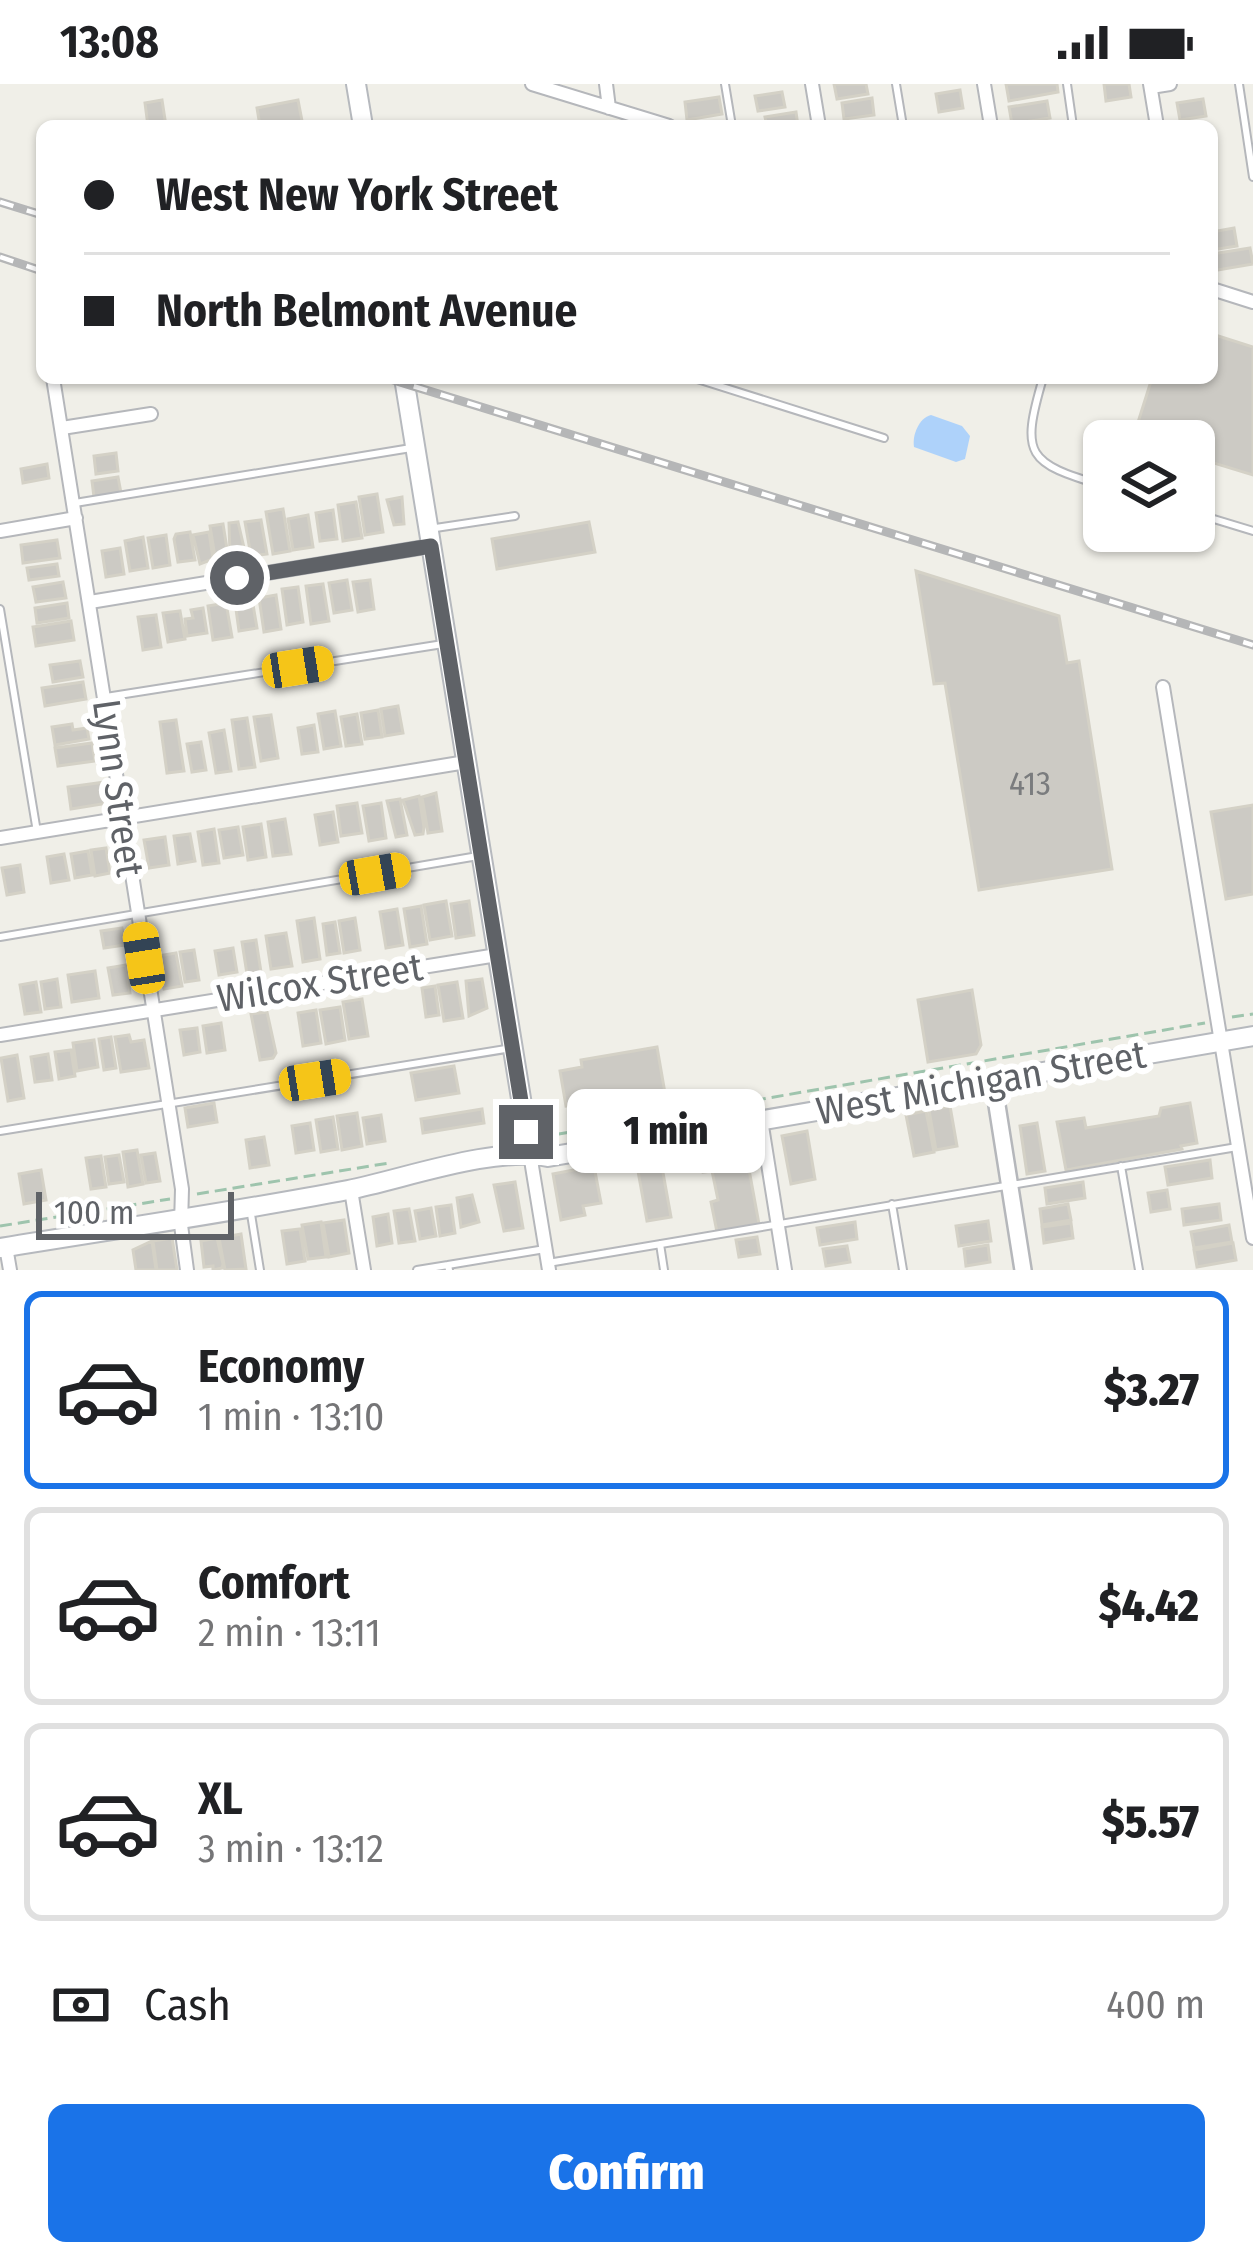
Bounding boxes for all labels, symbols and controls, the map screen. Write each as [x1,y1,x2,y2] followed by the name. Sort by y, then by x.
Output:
[60,15,159,69] text: 13:08
[156,168,558,222] text: West New York Street
[156,284,577,338] text: North Belmont Avenue
[1083,420,1215,552] map controls
[1083,420,1215,552] button: layers
[210,551,264,605] route start
[260,644,336,690] car
[83,697,153,880] street label: Lynn Street
[1009,764,1051,804] house number: 413
[336,850,414,898] car
[121,920,167,996] car
[214,944,426,1022] street label: Wilcox Street
[813,1031,1150,1135] street label: West Michigan Street
[277,1057,353,1103] car
[568,1090,766,1174] callout: 1 min
[499,1105,553,1159] route end
[624,1108,708,1154] text: 1 min
[36,1186,234,1239] scale bar
[54,1193,134,1233] text: 100 m
[54,1336,162,1444] icon: car
[198,1340,364,1394] text: Economy
[1104,1363,1199,1417] text: $3.27
[198,1394,384,1440] text: 1 min · 13:10
[54,1552,162,1660] icon: car
[198,1556,350,1610] text: Comfort
[1099,1579,1199,1633] text: $4.42
[198,1610,381,1656] text: 2 min · 13:11
[54,1768,162,1876] icon: car
[198,1772,243,1826] text: XL
[1102,1795,1199,1849] text: $5.57
[198,1826,384,1872] text: 3 min · 13:12
[48,1972,114,2038] icon: cash
[144,1978,231,2032] text: Cash
[1106,1982,1205,2028] text: 400 m
[48,2104,1205,2242] button: Confirm

